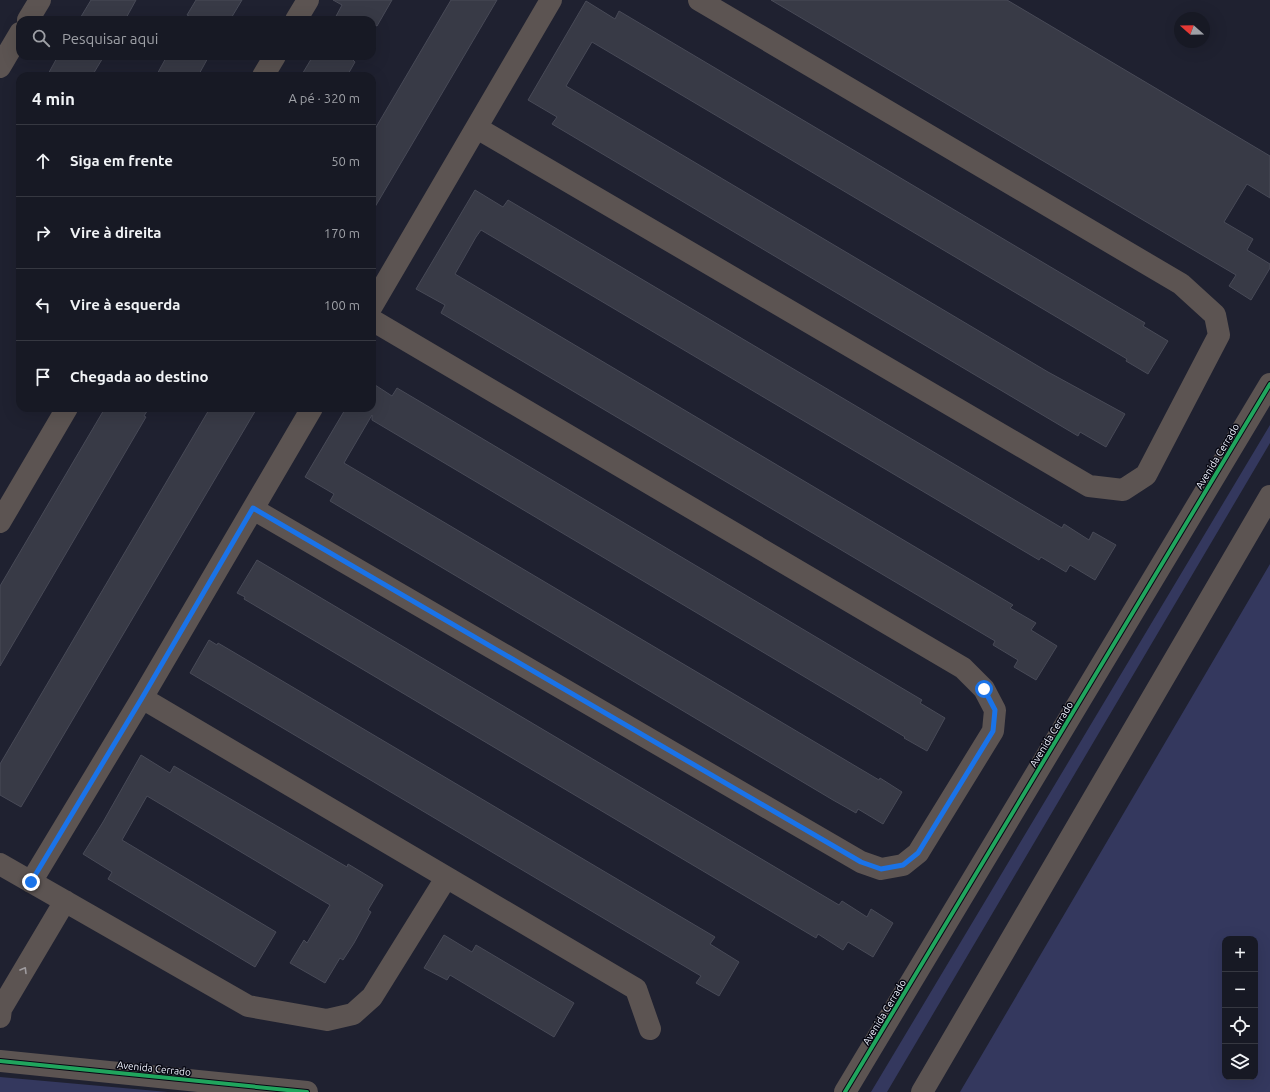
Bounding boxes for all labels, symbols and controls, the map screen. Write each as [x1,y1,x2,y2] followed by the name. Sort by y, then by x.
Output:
[1174,12,1210,48] north arrow
[16,16,376,60] search box
[30,27,52,49] icon: search
[62,30,158,47] text: Pesquisar aqui
[32,89,75,108] text: 4 min
[288,91,360,105] text: A pé · 320 m
[32,150,54,172] icon: ahead
[70,152,173,169] text: Siga em frente
[331,154,360,168] text: 50 m
[32,222,54,244] icon: right
[70,224,162,241] text: Vire à direita
[324,226,360,240] text: 170 m
[32,294,54,316] icon: left
[70,296,180,313] text: Vire à esquerda
[324,298,360,312] text: 100 m
[32,366,54,388] icon: arrive
[70,368,209,385] text: Chegada ao destino
[1194,421,1241,491] street label: Avenida Cerrado
[975,680,993,698] route start
[1028,699,1075,769] street label: Avenida Cerrado
[22,873,40,891] route end
[1222,936,1258,1080] map controls
[1222,936,1258,972] button: +
[20,967,27,974] one-way arrow
[1222,972,1258,1008] button: −
[861,977,908,1047] street label: Avenida Cerrado
[1222,1008,1258,1044] button: locate
[1222,1044,1258,1080] button: layers
[116,1059,192,1078] street label: Avenida Cerrado

